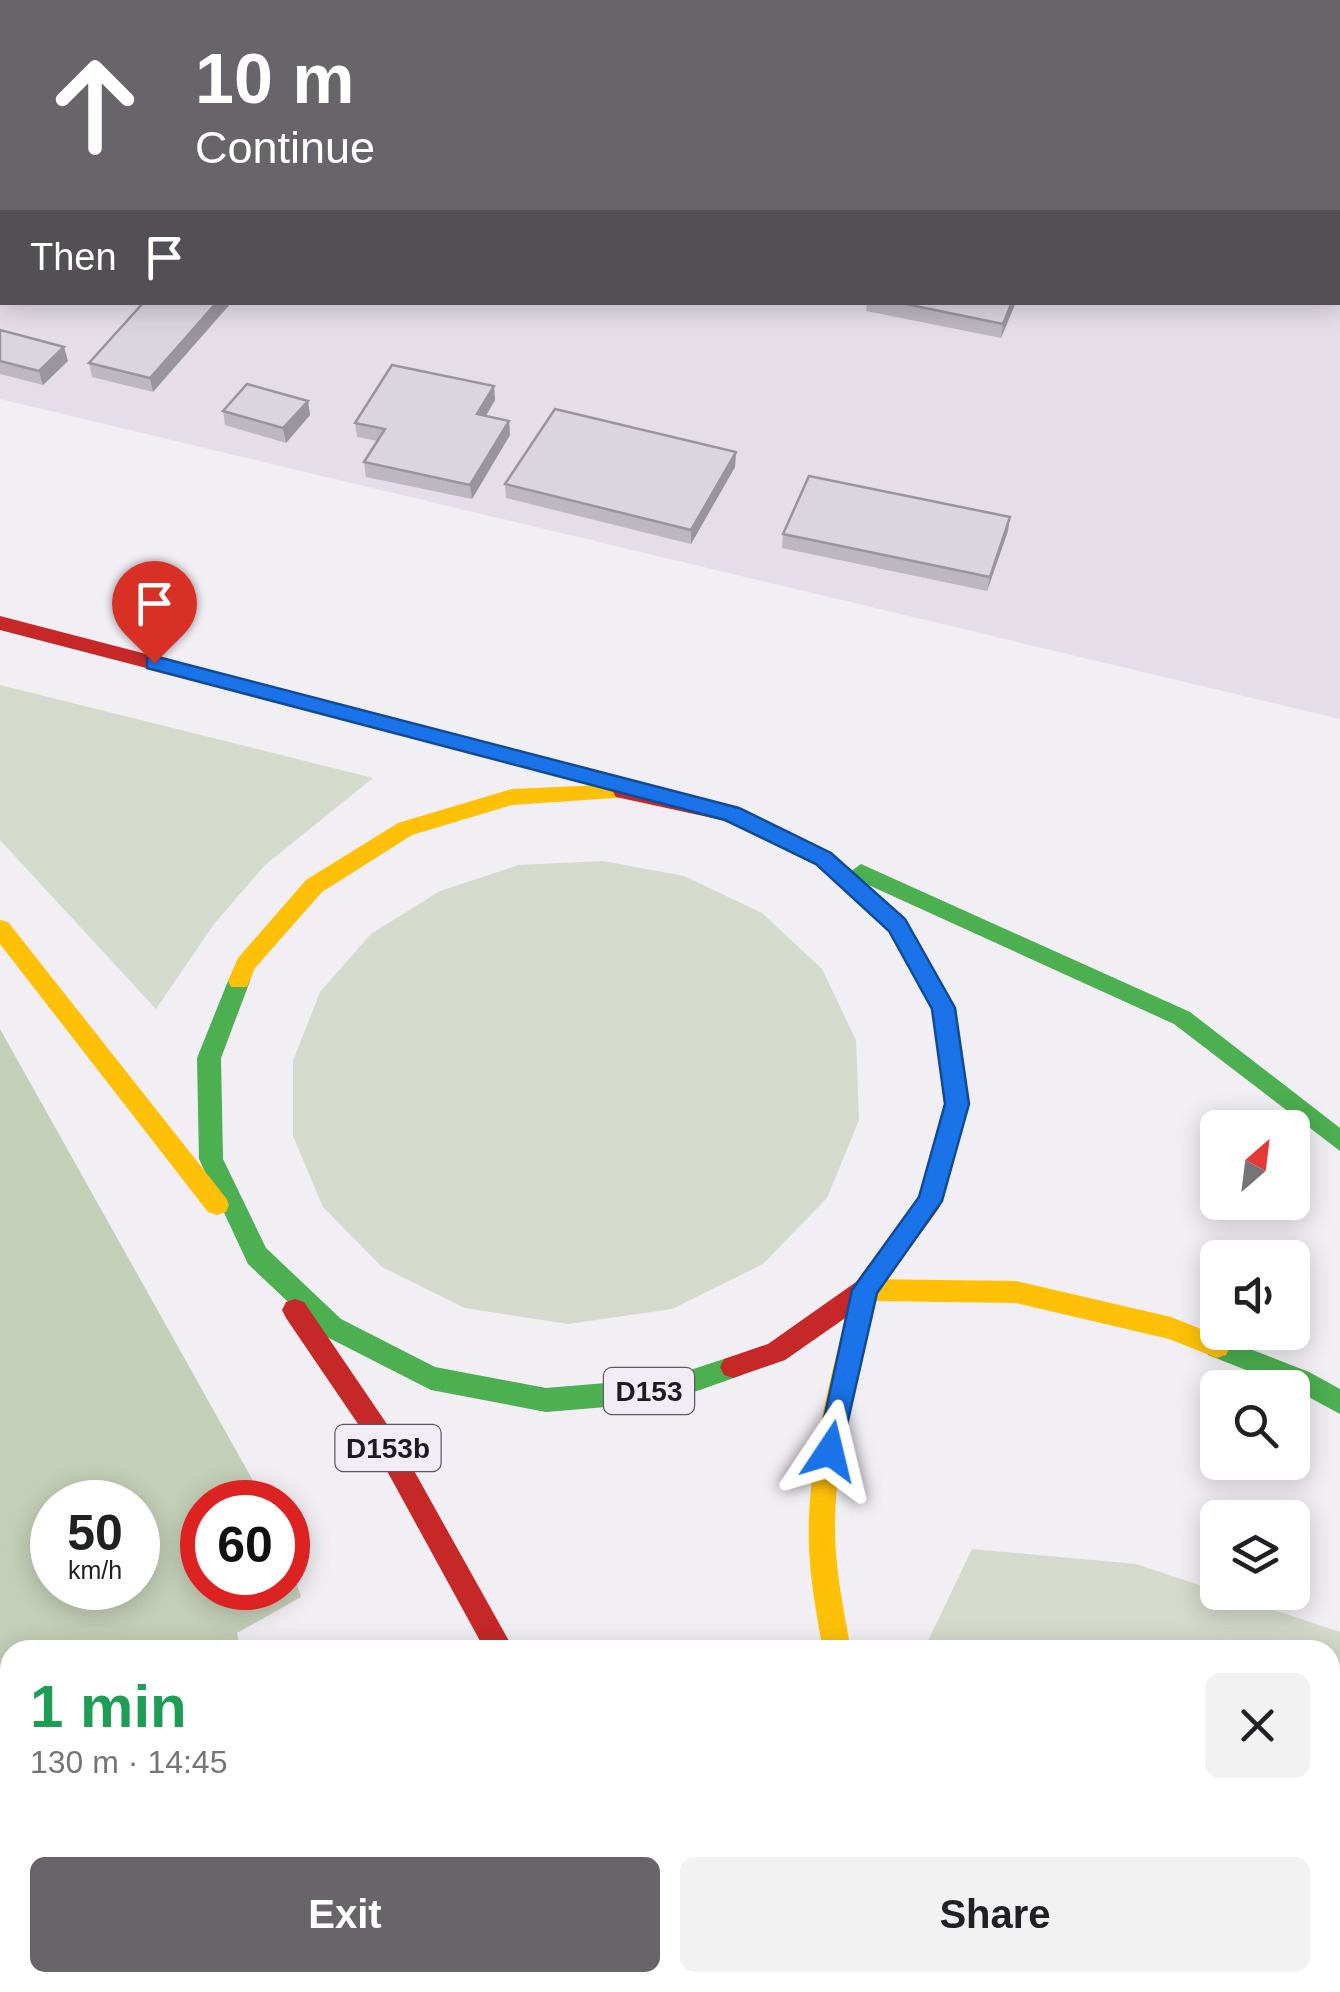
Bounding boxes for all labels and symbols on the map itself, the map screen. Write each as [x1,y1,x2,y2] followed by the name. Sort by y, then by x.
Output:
[112,561,197,664] pin
[1200,1110,1310,1220] north arrow
[604,1368,694,1414] road number: D153
[778,1399,882,1503] position arrow
[336,1425,440,1471] road number: D153b
[180,1480,310,1610] speed limit sign: 60

